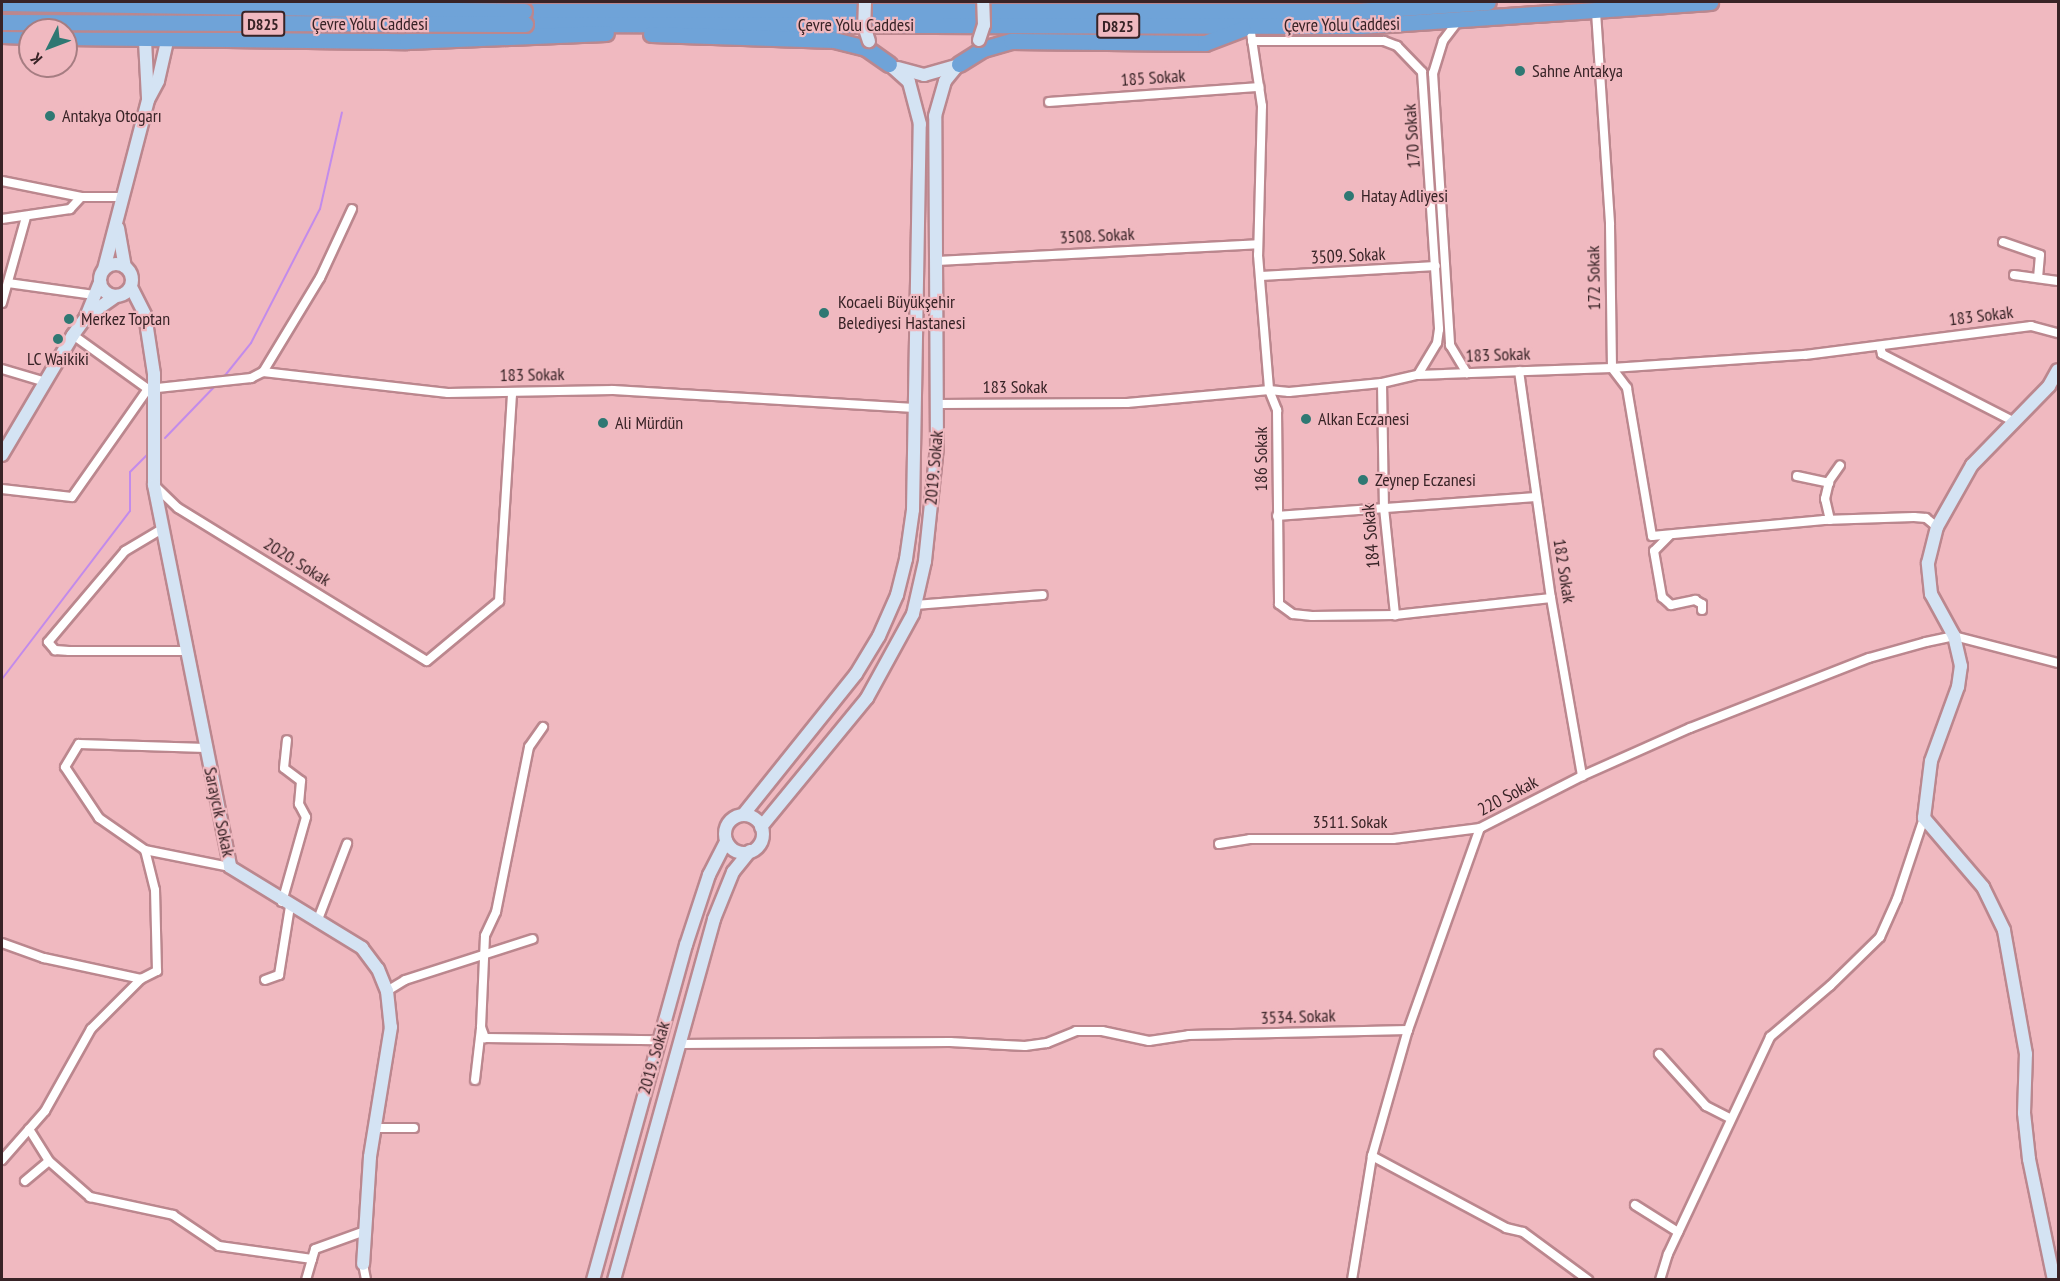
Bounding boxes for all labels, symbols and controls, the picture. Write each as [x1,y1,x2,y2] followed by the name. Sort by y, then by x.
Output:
[240,11,286,37] road number: D825
[312,13,428,35] street label: Çevre Yolu Caddesi
[1096,13,1140,39] road number: D825
[1283,13,1401,37] street label: Çevre Yolu Caddesi
[798,14,914,36] street label: Çevre Yolu Caddesi
[18,18,78,78] north arrow
[26,49,46,68] text: K
[1532,60,1623,82] place label: Sahne Antakya
[1513,64,1527,78] marker: Sahne Antakya
[1120,65,1186,91] street label: 185 Sokak
[1399,103,1425,169] street label: 170 Sokak
[62,105,162,127] place label: Antakya Otogarı
[43,109,57,123] marker: Antakya Otogarı
[1361,185,1449,207] place label: Hatay Adliyesi
[1342,189,1356,203] marker: Hatay Adliyesi
[1058,223,1136,249] street label: 3508. Sokak
[1309,243,1387,269] street label: 3509. Sokak
[1583,245,1605,311] street label: 172 Sokak
[838,292,966,334] place label: Kocaeli Büyükşehir Belediyesi Hastanesi
[1948,301,2014,331] street label: 183 Sokak
[815,304,833,322] marker: Kocaeli Büyükşehir Belediyesi Hastanesi
[81,308,171,330] place label: Merkez Toptan
[62,312,76,326] marker: Merkez Toptan
[51,332,65,346] marker: LC Waikiki
[1465,343,1531,367] street label: 183 Sokak
[27,348,89,370] place label: LC Waikiki
[499,364,565,386] street label: 183 Sokak
[983,376,1047,398] street label: 183 Sokak
[1318,408,1410,430] place label: Alkan Eczanesi
[615,412,683,434] place label: Ali Mürdün
[1299,412,1313,426] marker: Alkan Eczanesi
[596,416,610,430] marker: Ali Mürdün
[1250,427,1272,491] street label: 186 Sokak
[920,429,948,507] street label: 2019. Sokak
[1375,469,1476,491] place label: Zeynep Eczanesi
[1356,473,1370,487] marker: Zeynep Eczanesi
[1357,503,1385,569] street label: 184 Sokak
[259,533,335,591] street label: 2020. Sokak
[1548,537,1580,605] street label: 182 Sokak
[199,765,239,859] street label: Saraycık Sokak
[1474,771,1542,821] street label: 220 Sokak
[1312,811,1388,833] street label: 3511. Sokak
[1260,1005,1336,1029] street label: 3534. Sokak
[633,1018,675,1098] street label: 2019. Sokak

